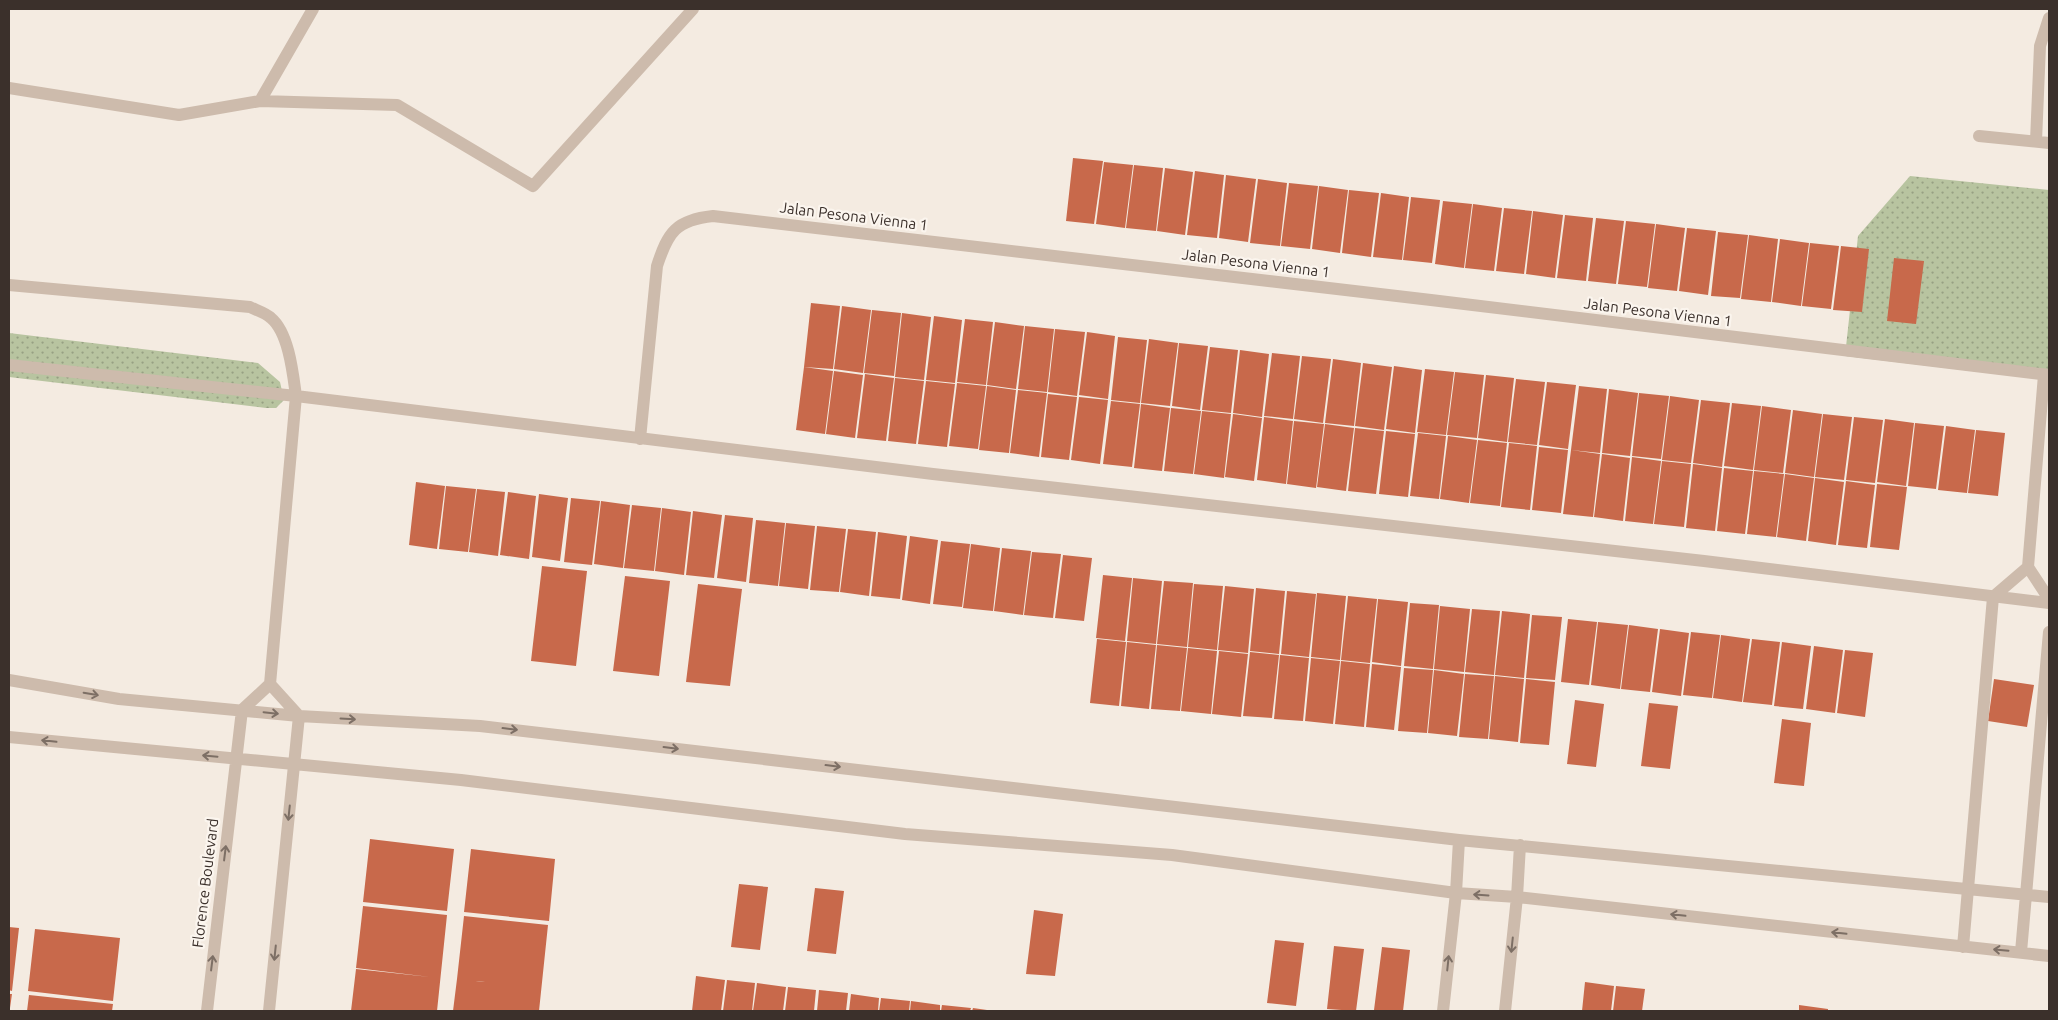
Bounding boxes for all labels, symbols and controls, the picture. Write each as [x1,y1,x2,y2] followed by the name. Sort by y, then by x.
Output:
[779,198,929,234] street label: Jalan Pesona Vienna 1
[1181,245,1331,281] street label: Jalan Pesona Vienna 1
[1583,294,1733,330] street label: Jalan Pesona Vienna 1
[83,690,99,700] one-way arrow
[262,708,278,718] one-way arrow
[339,714,355,723] one-way arrow
[501,724,517,734] one-way arrow
[41,736,57,746] one-way arrow
[663,743,679,753] one-way arrow
[203,752,219,761] one-way arrow
[824,761,840,771] one-way arrow
[284,805,294,821] one-way arrow
[189,817,221,949] street label: Florence Boulevard
[220,846,230,862] one-way arrow
[1474,890,1490,899] one-way arrow
[1670,910,1686,920] one-way arrow
[1832,928,1848,938] one-way arrow
[1507,937,1517,953] one-way arrow
[270,945,280,961] one-way arrow
[1993,945,2009,955] one-way arrow
[207,955,217,971] one-way arrow
[1443,955,1453,971] one-way arrow

